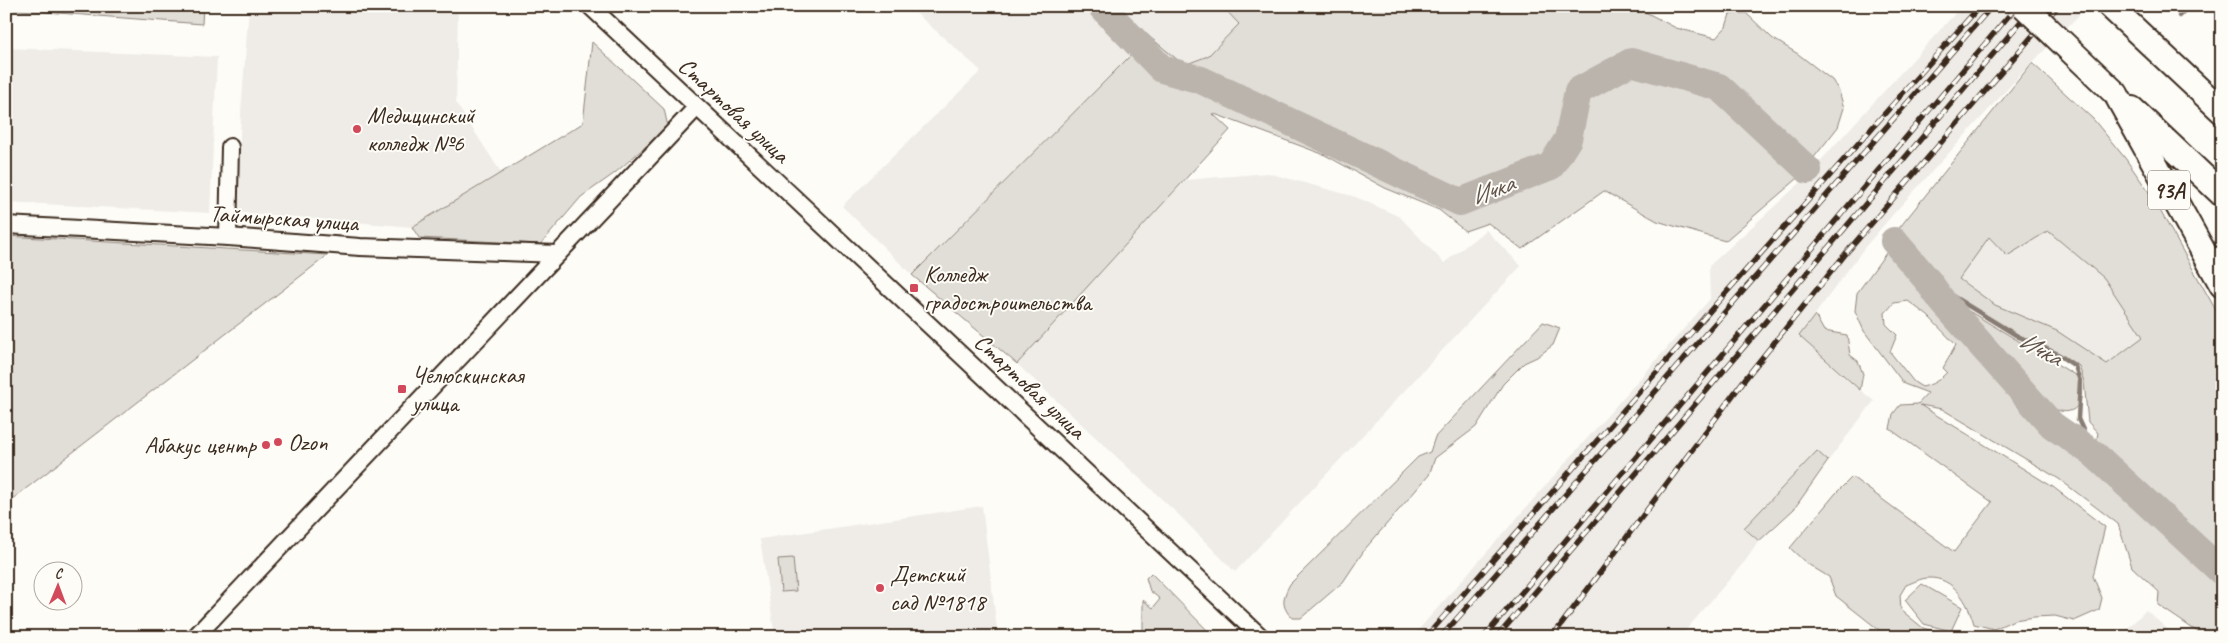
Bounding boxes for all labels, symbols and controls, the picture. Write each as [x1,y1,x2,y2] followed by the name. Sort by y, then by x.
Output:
[672,51,797,170] street label: Стартовая улица
[367,100,477,158] place label: Медицинский колледж №6
[351,123,363,135] marker: Медицинский колледж №6
[1466,166,1521,213] water label: Ичка
[2148,170,2190,210] road number: 93A
[209,198,361,238] street label: Таймырская улица
[924,259,1093,317] place label: Колледж градостроительства
[908,282,920,294] marker: Колледж градостроительства
[2014,324,2069,374] water label: Ичка
[968,327,1093,446] street label: Стартовая улица
[410,360,525,418] place label: Челюскинская улица
[396,383,408,395] marker: Челюскинская улица
[288,427,328,457] place label: Ozon
[144,430,257,460] place label: Абакус центр
[272,436,284,448] marker: Ozon
[260,439,272,451] marker: Абакус центр
[890,559,988,617] place label: Детский сад №1818
[32,560,82,610] north arrow
[55,565,64,582] text: С
[874,582,886,594] marker: Детский сад №1818

